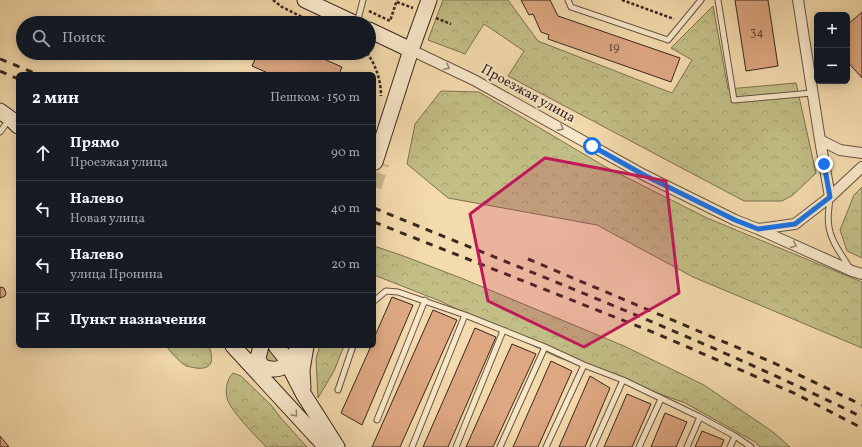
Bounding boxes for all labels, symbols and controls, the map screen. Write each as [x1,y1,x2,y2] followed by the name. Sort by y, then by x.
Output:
[814,12,850,84] map controls
[814,12,850,48] button: +
[16,16,376,60] search box
[750,25,764,41] house number: 34
[30,27,52,49] icon: search
[62,28,105,49] text: Поиск
[609,40,619,56] house number: 19
[814,48,850,84] button: −
[477,60,579,128] street label: Проезжая улица
[442,62,450,70] one-way arrow
[32,87,79,110] text: 2 мин
[270,89,360,107] text: Пешком · 150 m
[557,124,564,131] one-way arrow
[70,133,119,154] text: Прямо
[583,137,601,155] route start
[32,142,54,164] icon: ahead
[331,144,360,162] text: 90 m
[70,154,168,172] text: Проезжая улица
[815,155,833,173] route end
[70,189,124,210] text: Налево
[32,198,54,220] icon: left
[331,200,360,218] text: 40 m
[70,210,145,228] text: Новая улица
[789,240,797,248] one-way arrow
[70,245,124,266] text: Налево
[32,254,54,276] icon: left
[331,256,360,274] text: 20 m
[70,266,163,284] text: улица Пронина
[32,310,54,332] icon: arrive
[70,310,206,331] text: Пункт назначения
[291,409,298,416] one-way arrow

